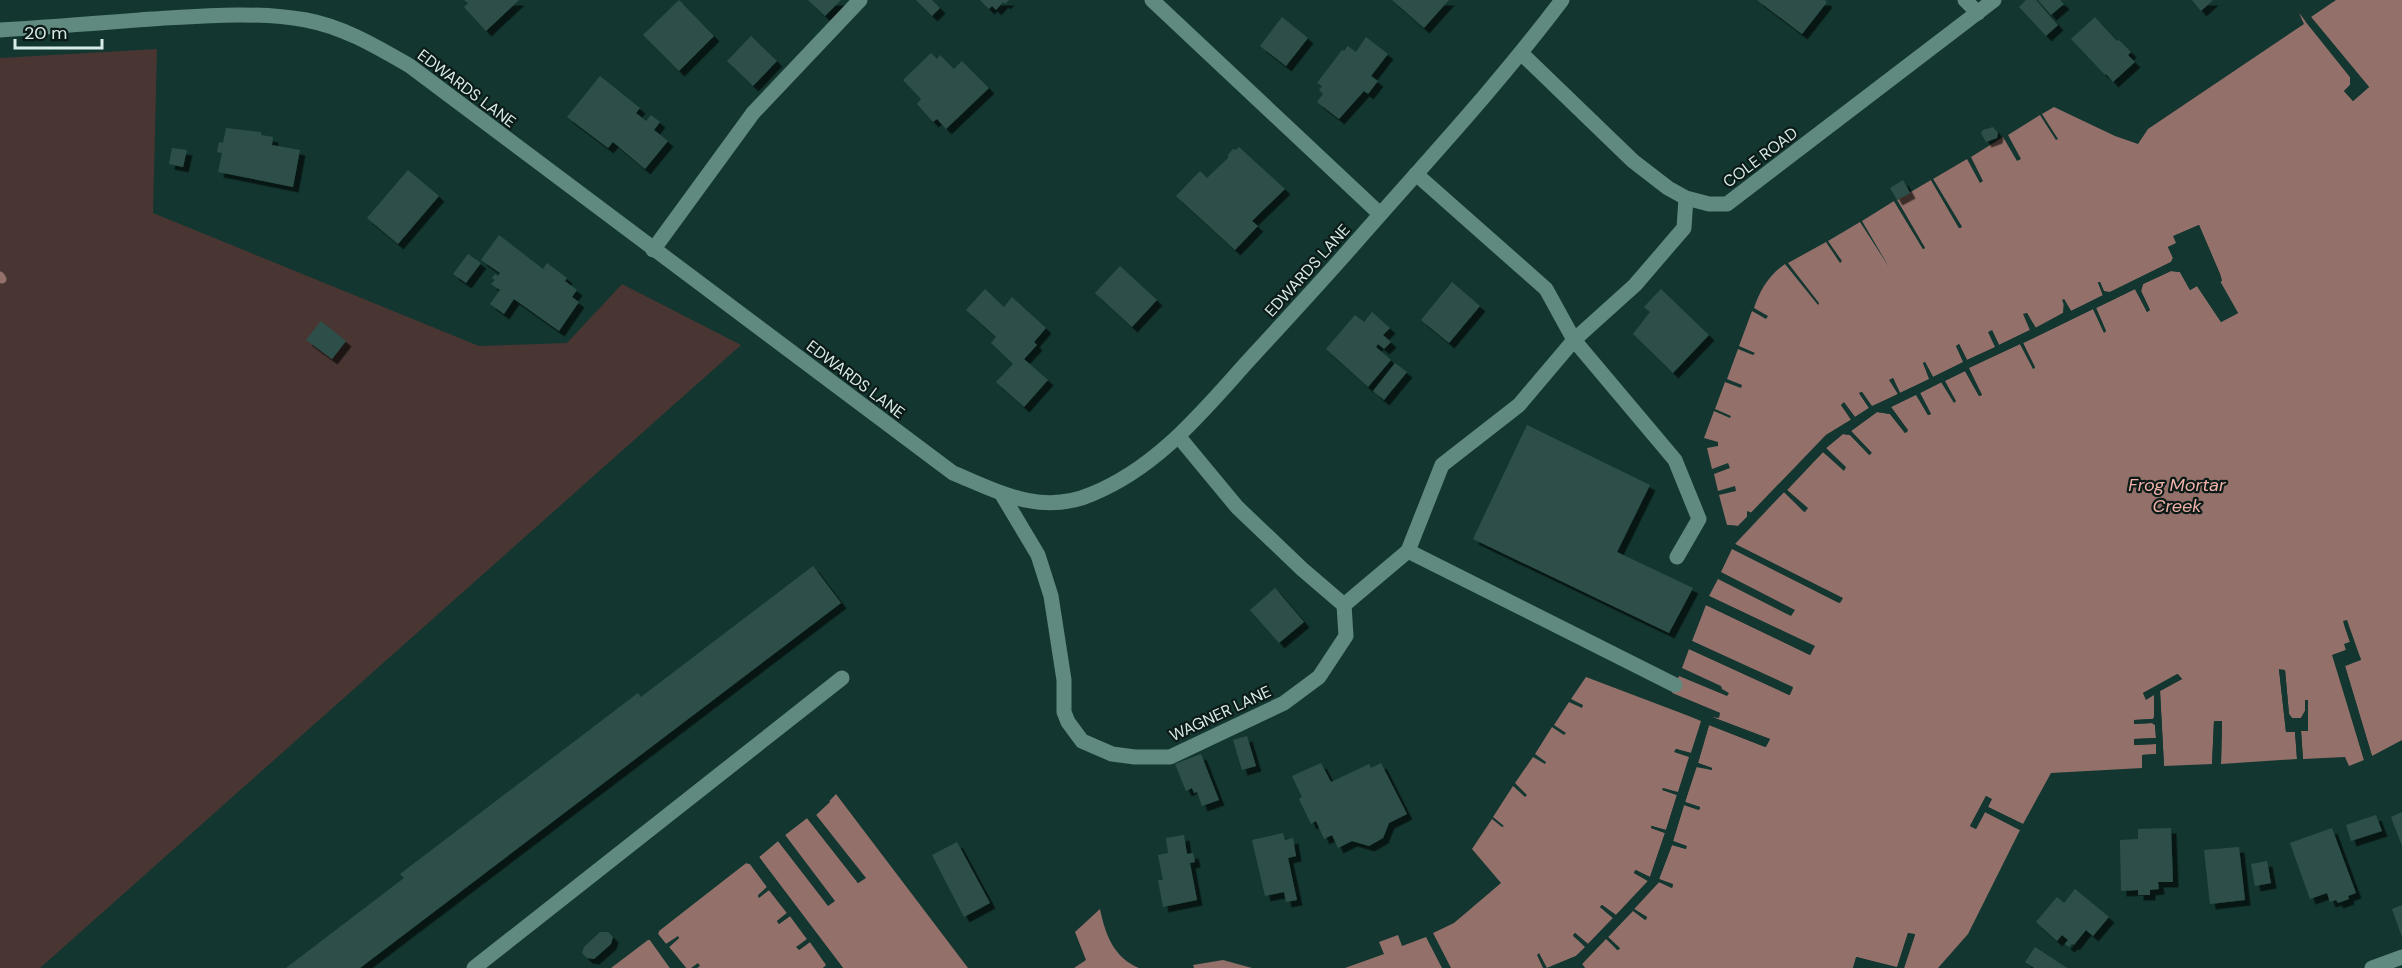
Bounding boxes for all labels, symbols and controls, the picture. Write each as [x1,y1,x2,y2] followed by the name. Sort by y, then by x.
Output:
[15,12,102,50] scale bar
[24,21,67,45] text: 20 m
[413,45,520,132] street label: EDWARDS LANE
[1719,122,1802,192] street label: COLE ROAD
[1260,220,1355,321] street label: EDWARDS LANE
[802,336,909,423] street label: EDWARDS LANE
[2128,473,2227,518] water label: Frog Mortar Creek
[1166,681,1274,746] street label: WAGNER LANE

